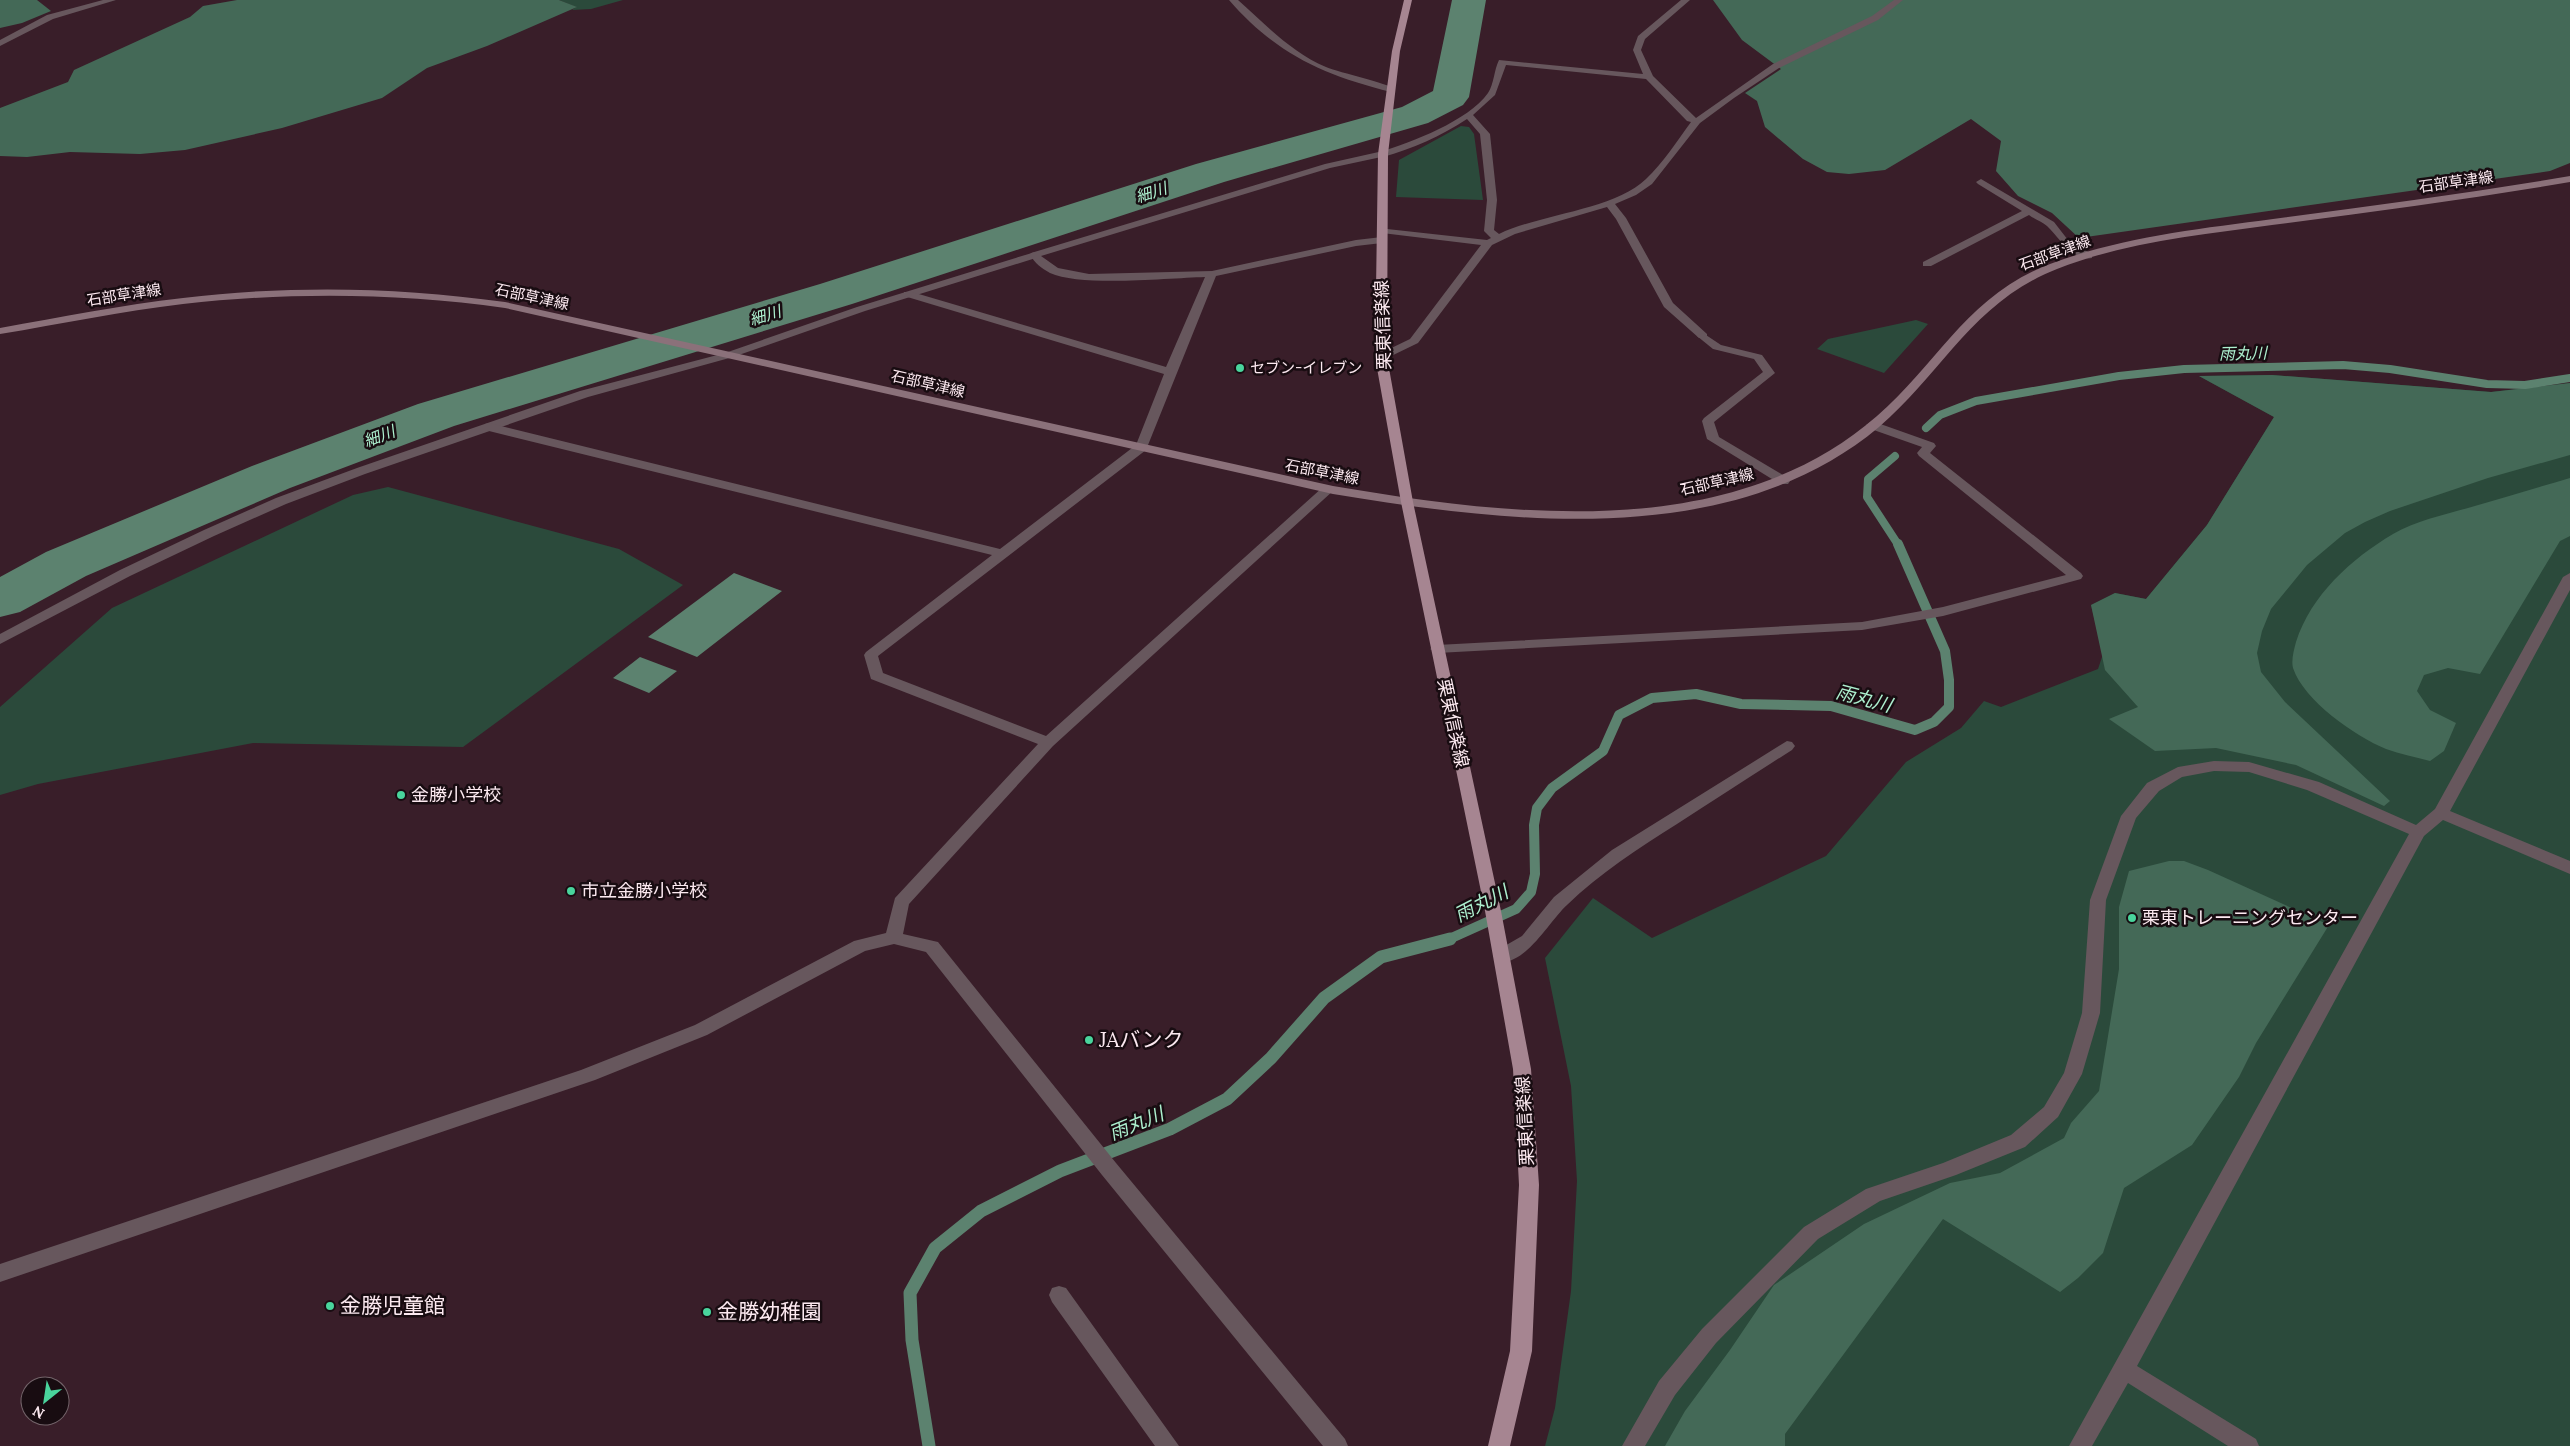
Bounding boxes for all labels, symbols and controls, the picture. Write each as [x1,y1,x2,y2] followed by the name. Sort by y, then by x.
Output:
[2417,167,2494,196] street label: 石部草津線
[1133,177,1171,206] water label: 細川
[2016,231,2093,274] street label: 石部草津線
[85,279,162,310] street label: 石部草津線
[493,279,571,314] street label: 石部草津線
[1369,280,1396,370] street label: 栗東信楽線
[747,300,785,329] water label: 細川
[2219,343,2269,363] water label: 雨丸川
[1250,358,1362,377] place label: セブン-イレブン
[1234,362,1246,374] marker: セブン-イレブン
[889,366,967,401] street label: 石部草津線
[360,420,399,451] water label: 細川
[1283,455,1361,488] street label: 石部草津線
[1678,464,1756,499] street label: 石部草津線
[1433,676,1474,769] street label: 栗東信楽線
[1833,679,1897,717] water label: 雨丸川
[411,783,501,806] place label: 金勝小学校
[395,789,407,801] marker: 金勝小学校
[1450,878,1514,927] water label: 雨丸川
[581,879,707,902] place label: 市立金勝小学校
[565,885,577,897] marker: 市立金勝小学校
[2142,906,2358,929] place label: 栗東トレーニングセンター
[2126,912,2138,924] marker: 栗東トレーニングセンター
[1098,1026,1183,1053] place label: JAバンク
[1083,1034,1095,1046] marker: JAバンク
[1511,1075,1538,1167] street label: 栗東信楽線
[1105,1100,1169,1145] water label: 雨丸川
[340,1292,445,1319] place label: 金勝児童館
[717,1298,822,1325] place label: 金勝幼稚園
[324,1300,336,1312] marker: 金勝児童館
[701,1306,713,1318] marker: 金勝幼稚園
[20,1376,70,1426] north arrow
[29,1402,48,1423] text: N

